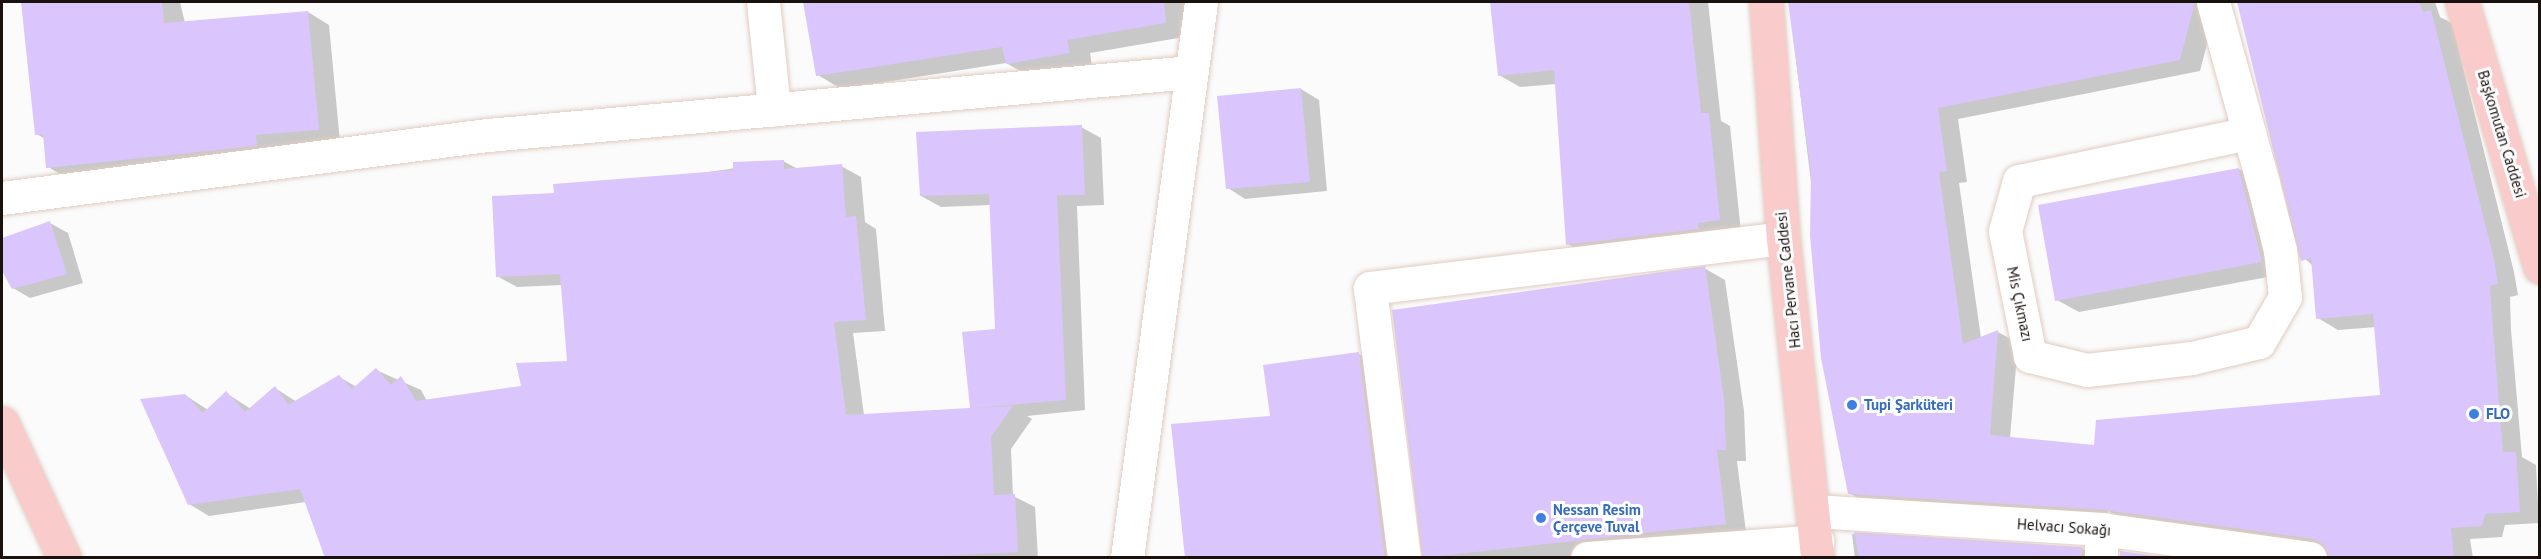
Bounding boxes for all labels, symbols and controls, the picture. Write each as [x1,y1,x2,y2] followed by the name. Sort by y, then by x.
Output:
[2474,68,2530,200] street label: Başkomutan Caddesi
[1772,211,1804,349] street label: Hacı Pervane Caddesi
[2003,265,2037,343] street label: Mis Çıkmazı
[1864,396,1953,414] place label: Tupi Şarküteri
[1845,398,1859,412] marker: Tupi Şarküteri
[2486,405,2510,423] place label: FLO
[2467,407,2481,421] marker: FLO
[1553,500,1641,535] place label: Nessan Resim Çerçeve Tuval
[1534,511,1548,525] marker: Nessan Resim Çerçeve Tuval
[2016,515,2112,539] street label: Helvacı Sokağı

